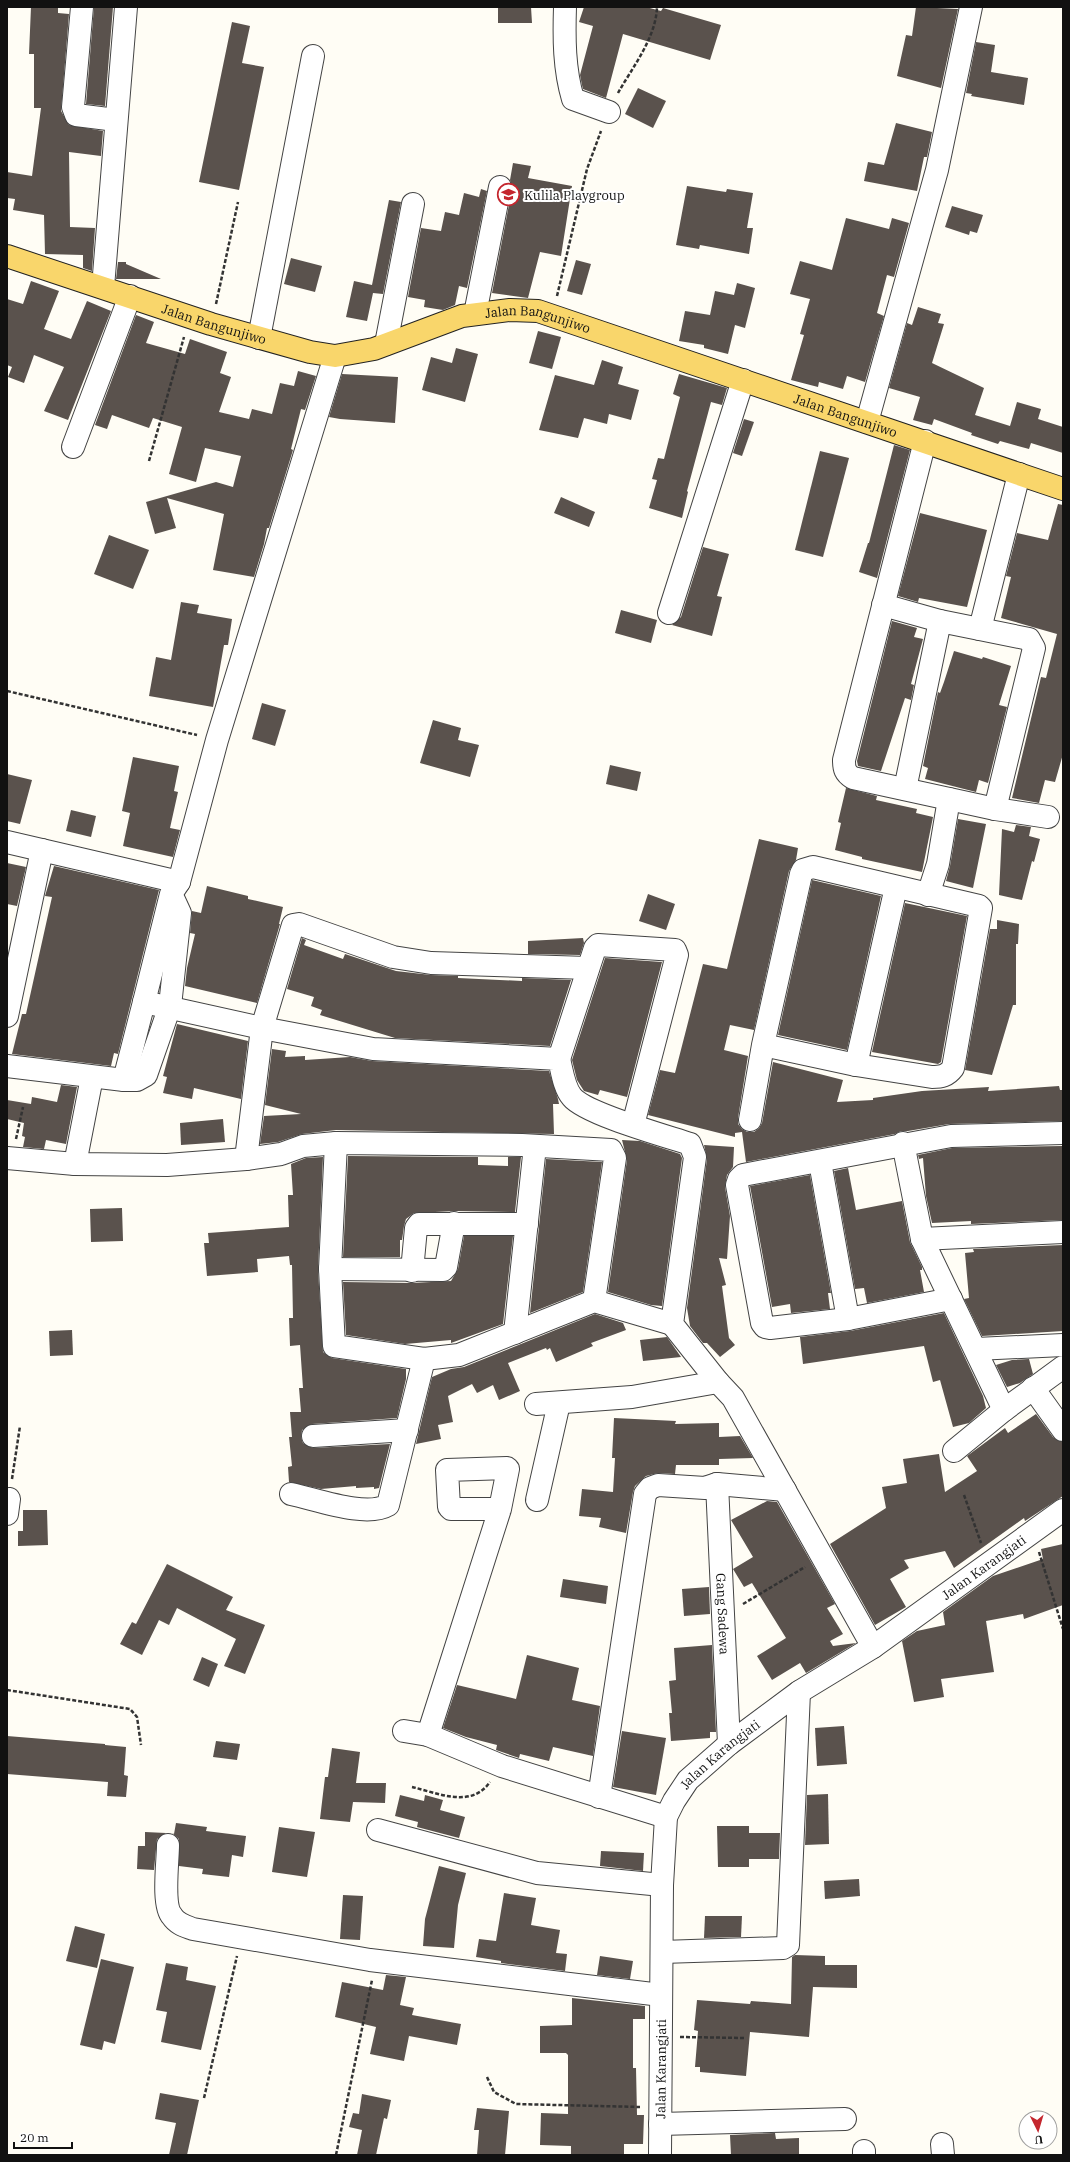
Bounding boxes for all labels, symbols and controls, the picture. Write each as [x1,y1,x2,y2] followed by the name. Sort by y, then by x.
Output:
[495,182,521,208] school or university icon: Kulila Playgroup
[524,187,625,204] place label: Kulila Playgroup
[160,300,268,348] street label: Jalan Bangunjiwo
[484,302,593,337] street label: Jalan Bangunjiwo
[791,390,899,441] street label: Jalan Bangunjiwo
[938,1532,1029,1604] street label: Jalan Karangjati
[712,1573,733,1655] street label: Gang Sadewa
[676,1716,763,1793] street label: Jalan Karangjati
[652,2019,670,2119] street label: Jalan Karangjati
[1018,2110,1058,2150] north arrow
[14,2124,72,2150] scale bar
[20,2130,49,2145] text: 20 m
[1034,2133,1044,2147] text: U

